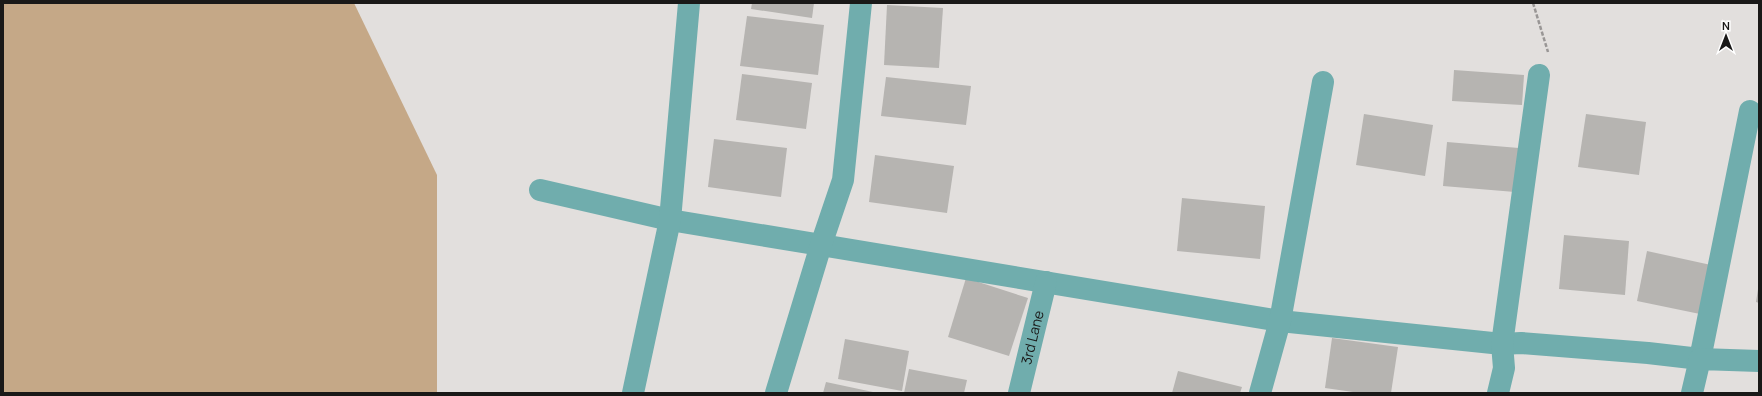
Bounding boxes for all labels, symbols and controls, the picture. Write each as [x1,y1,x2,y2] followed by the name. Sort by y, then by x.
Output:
[1706,16,1746,56] north arrow
[1722,18,1730,33] text: N
[1016,308,1048,367] street label: 3rd Lane

